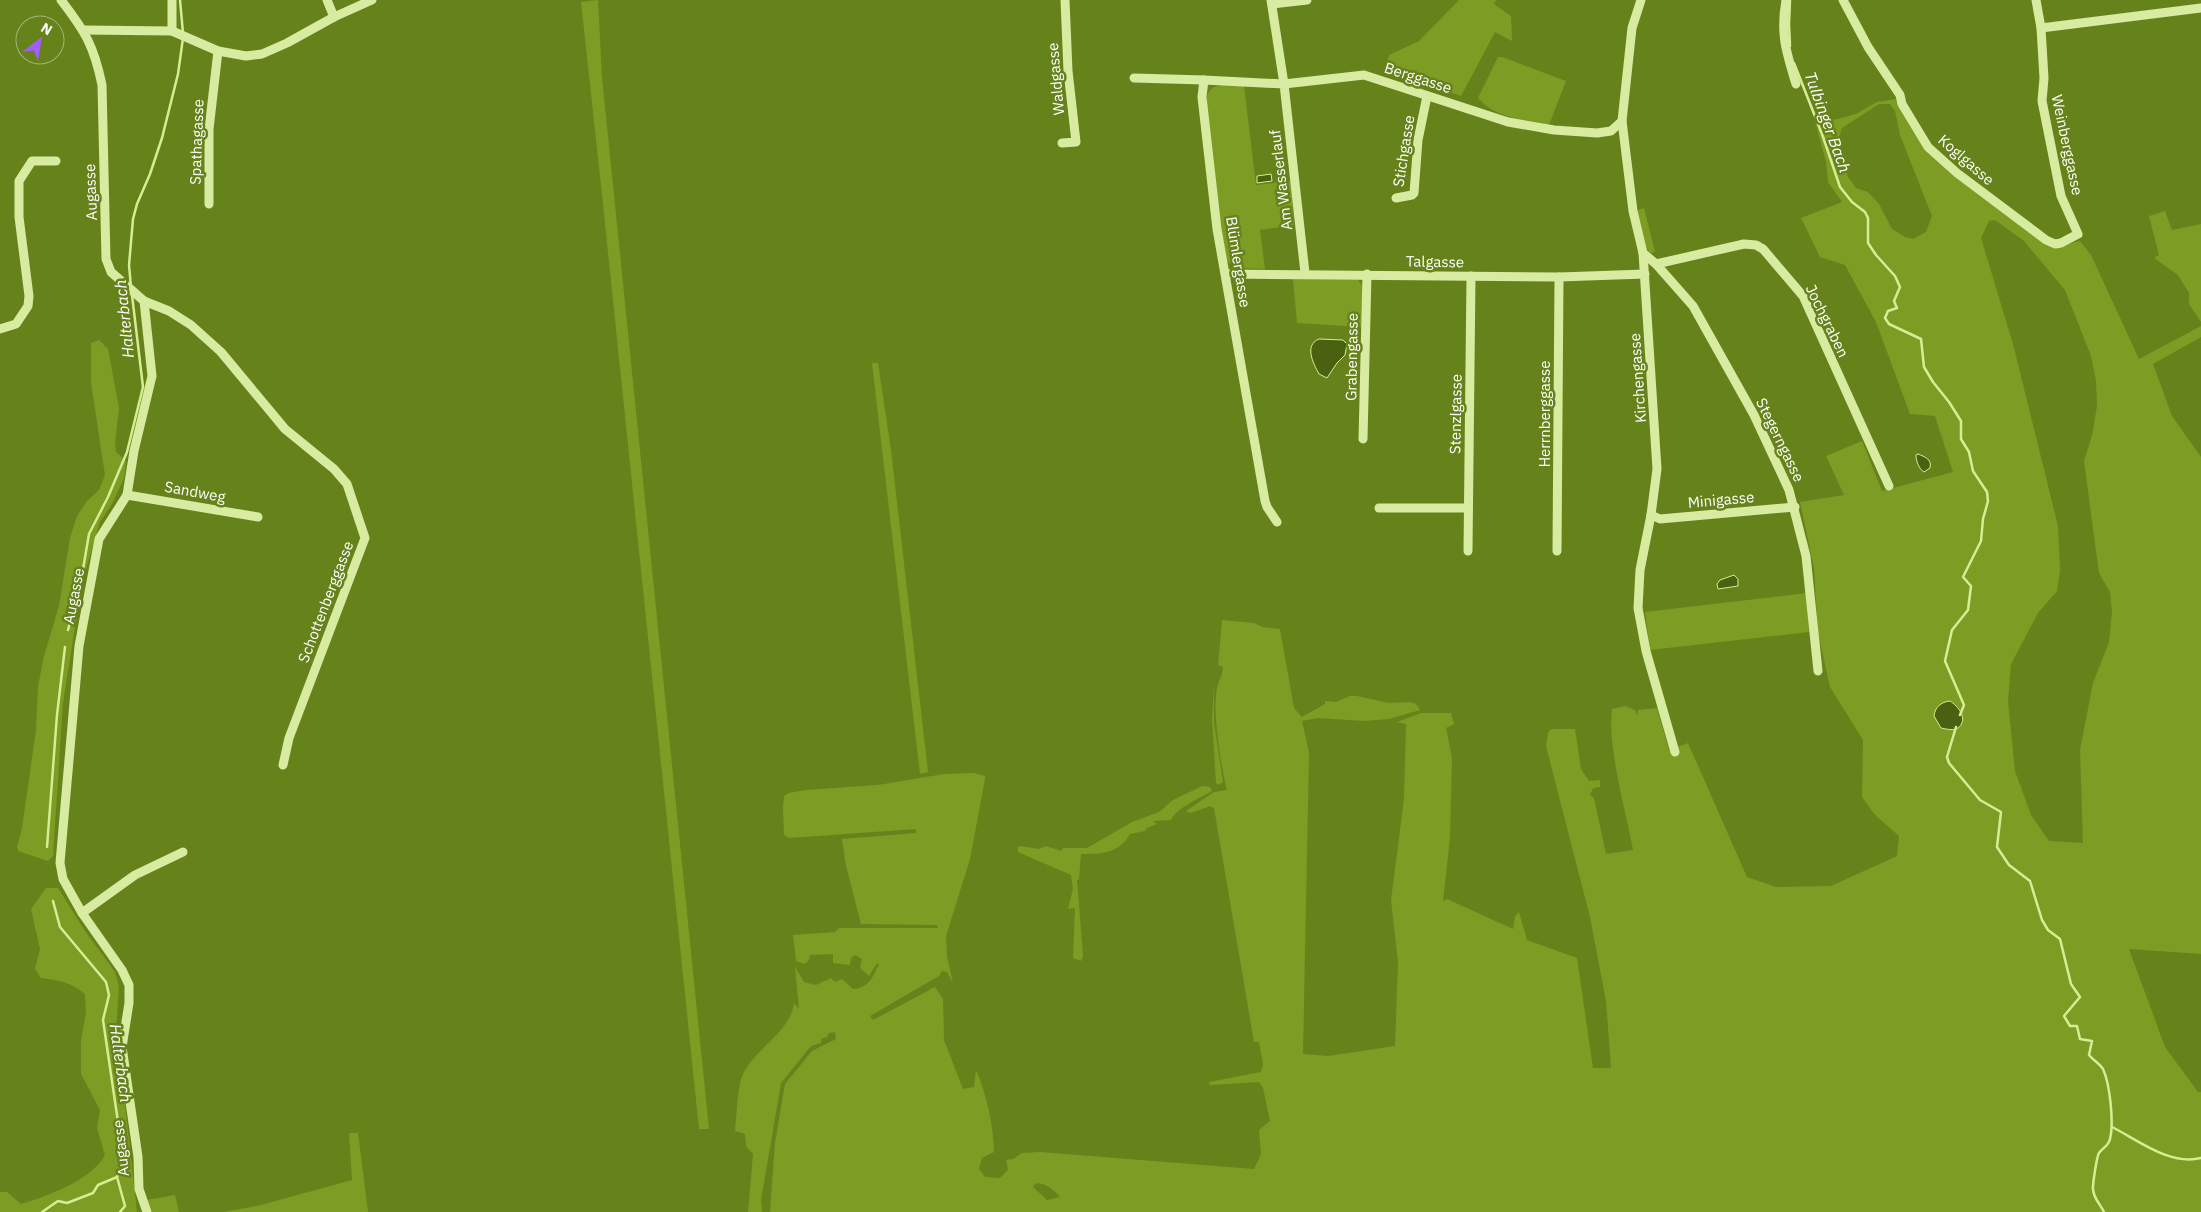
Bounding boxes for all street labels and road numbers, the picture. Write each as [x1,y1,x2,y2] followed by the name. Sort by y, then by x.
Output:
[1043,42,1068,116] street label: Waldgasse
[1382,58,1454,97] street label: Berggasse
[2048,93,2087,197] street label: Weinberggasse
[186,99,207,185] street label: Spathagasse
[1388,114,1419,188] street label: Stichgasse
[1265,129,1296,231] street label: Am Wasserlauf
[1934,130,1998,189] street label: Koglgasse
[80,163,101,221] street label: Augasse
[1222,215,1255,309] street label: Blümlergasse
[1406,251,1464,272] street label: Talgasse
[1802,281,1853,360] street label: Jochgraben
[1341,313,1362,401] street label: Grabengasse
[1625,332,1650,424] street label: Kirchengasse
[1535,360,1554,468] street label: Herrnberggasse
[1445,374,1466,454] street label: Stenzlgasse
[1752,395,1809,485] street label: Stegerngasse
[163,477,227,506] street label: Sandweg
[1687,487,1755,512] street label: Minigasse
[294,538,358,665] street label: Schottenberggasse
[59,566,88,626] street label: Augasse
[108,1119,133,1177] street label: Augasse

